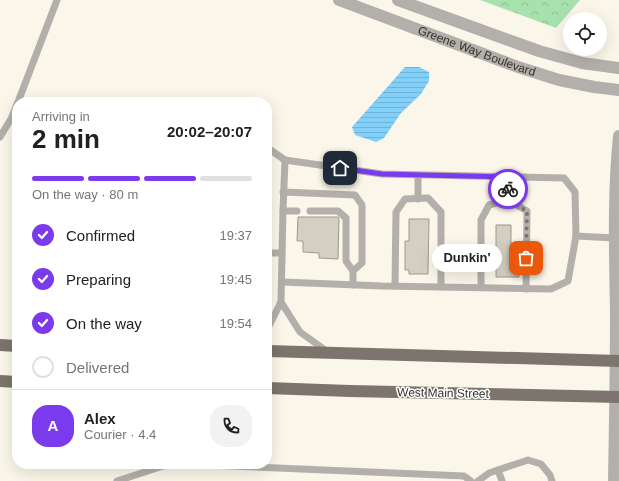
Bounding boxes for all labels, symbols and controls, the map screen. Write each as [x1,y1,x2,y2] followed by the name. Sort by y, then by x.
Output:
[563,12,607,56] map controls
[563,12,607,56] button: locate
[416,23,537,79] street label: Greene Way Boulevard
[32,109,90,124] text: Arriving in
[167,123,252,140] text: 20:02–20:07
[32,124,100,154] text: 2 min
[323,151,357,185] pin
[329,157,351,179] icon: home
[488,169,528,209] courier
[497,178,519,200] icon: bike
[32,187,138,202] text: On the way · 80 m
[32,224,54,246] icon: check
[66,227,135,244] text: Confirmed
[219,228,252,243] text: 19:37
[509,241,543,275] pin
[432,244,502,272] callout: Dunkin'
[515,247,537,269] icon: bag
[443,250,491,265] text: Dunkin'
[32,268,54,290] icon: check
[66,271,131,288] text: Preparing
[219,272,252,287] text: 19:45
[32,312,54,334] icon: check
[66,315,142,332] text: On the way
[219,316,252,331] text: 19:54
[66,359,129,376] text: Delivered
[397,385,490,401] street label: West Main Street
[210,405,252,447] button: phone
[84,410,116,427] text: Alex
[48,417,58,434] text: A
[84,427,156,442] text: Courier · 4.4

